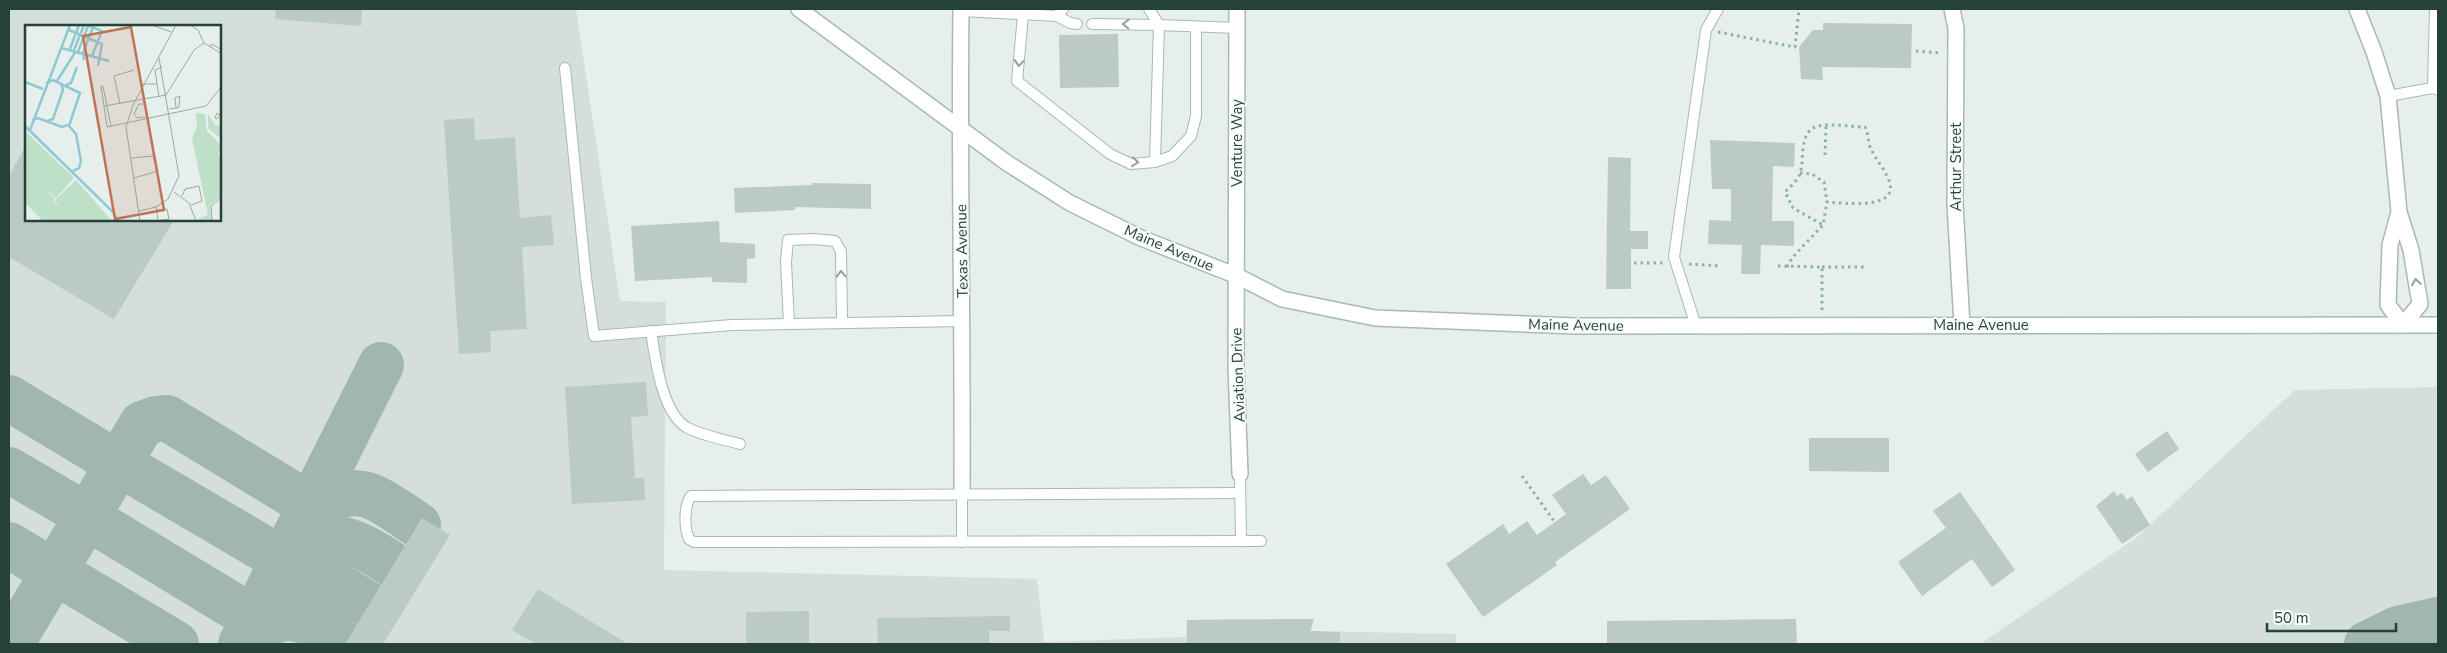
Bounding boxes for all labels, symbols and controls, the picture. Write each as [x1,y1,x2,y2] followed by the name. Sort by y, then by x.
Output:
[1121,19,1129,30] one-way arrow
[25,25,221,221] inset map
[1014,59,1025,67] one-way arrow
[1227,99,1247,188] street label: Venture Way
[1946,122,1966,212] street label: Arthur Street
[1131,156,1139,167] one-way arrow
[951,204,973,298] street label: Texas Avenue
[1121,220,1217,276] street label: Maine Avenue
[836,270,846,278] one-way arrow
[2412,278,2422,287] one-way arrow
[1528,314,1624,336] street label: Maine Avenue
[1933,315,2029,335] street label: Maine Avenue
[1226,327,1250,423] street label: Aviation Drive
[2267,600,2396,632] scale bar
[2274,608,2309,628] text: 50 m

